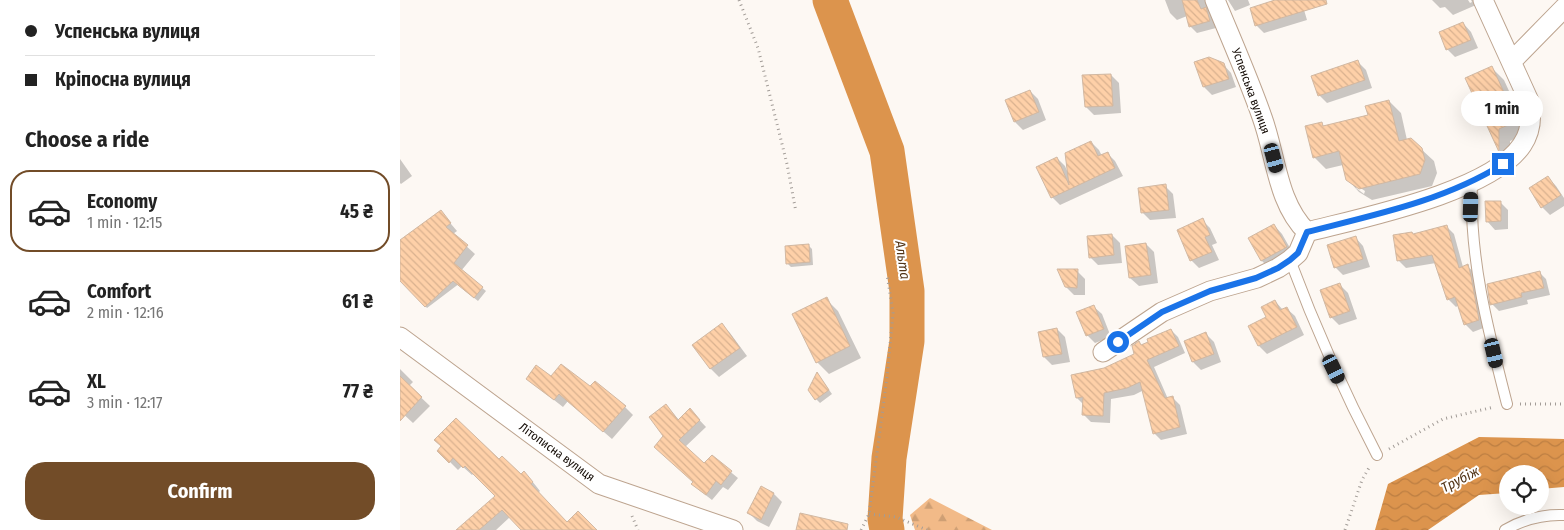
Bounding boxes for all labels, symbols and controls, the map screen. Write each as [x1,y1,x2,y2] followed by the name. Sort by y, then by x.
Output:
[55,20,200,43] text: Успенська вулиця
[1229,45,1273,136] street label: Успенська вулиця
[55,68,191,91] text: Кріпосна вулиця
[1462,91,1544,126] callout: 1 min
[1485,99,1519,118] text: 1 min
[25,126,149,153] text: Choose a ride
[1262,142,1285,174] car
[1492,153,1514,175] route end
[27,189,72,234] icon: car
[87,190,157,213] text: Economy
[1462,192,1479,222] car
[340,200,373,223] text: 45 ₴
[87,213,162,232] text: 1 min · 12:15
[891,239,914,281] water label: Альта
[27,279,72,324] icon: car
[87,280,151,303] text: Comfort
[342,290,373,313] text: 61 ₴
[87,303,164,322] text: 2 min · 12:16
[1107,331,1129,353] route start
[1483,337,1504,369] car
[1320,352,1347,386] car
[27,369,72,414] icon: car
[87,370,106,393] text: XL
[343,380,373,403] text: 77 ₴
[87,393,162,412] text: 3 min · 12:17
[516,420,598,484] street label: Літописна вулиця
[25,462,375,520] button: Confirm
[1438,462,1483,496] water label: Трубіж
[1499,465,1549,515] map controls
[1499,465,1549,515] button: locate

